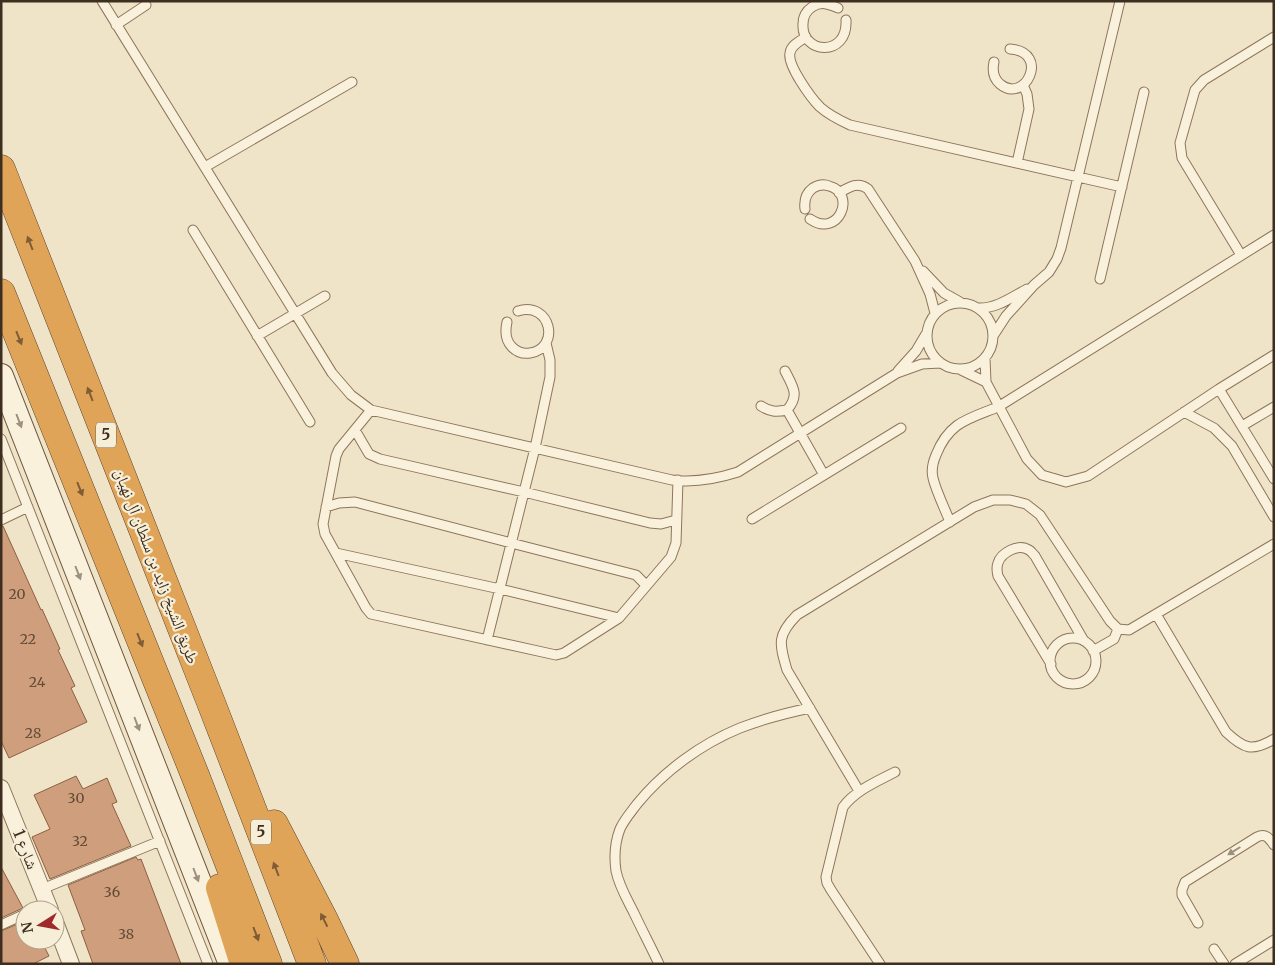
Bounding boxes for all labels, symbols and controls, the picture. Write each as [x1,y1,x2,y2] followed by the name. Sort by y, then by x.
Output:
[26,236,34,250] one-way arrow
[16,331,24,345] one-way arrow
[86,387,93,402] one-way arrow
[15,414,23,429] one-way arrow
[96,422,116,448] road number: 5
[110,466,204,667] street label: طريق الشيخ زايد بن سلطان آل نهيان
[76,482,84,497] one-way arrow
[75,565,82,580] one-way arrow
[8,585,26,603] house number: 20
[20,630,36,648] house number: 22
[137,633,145,647] one-way arrow
[29,673,46,691] house number: 24
[133,717,141,732] one-way arrow
[25,724,41,742] house number: 28
[68,789,84,807] house number: 30
[251,820,271,844] road number: 5
[8,826,43,872] street label: شارع 1
[72,832,88,850] house number: 32
[1227,847,1240,856] one-way arrow
[271,862,279,876] one-way arrow
[193,868,200,883] one-way arrow
[104,883,120,901] house number: 36
[15,900,65,950] north arrow
[320,913,328,927] one-way arrow
[17,920,37,935] text: N
[118,925,134,943] house number: 38
[253,927,261,942] one-way arrow

